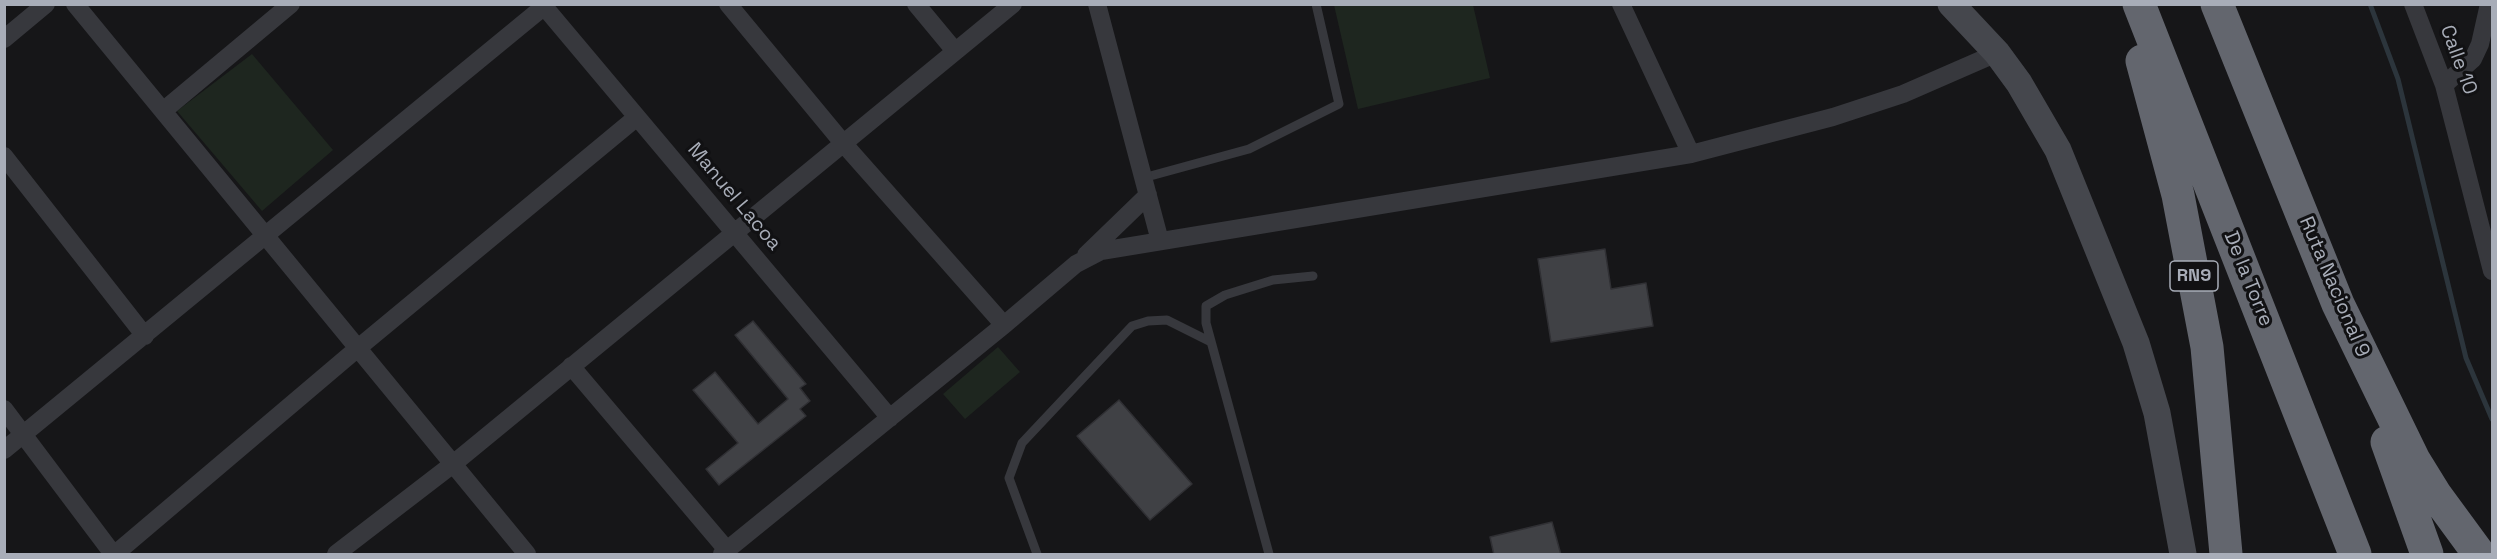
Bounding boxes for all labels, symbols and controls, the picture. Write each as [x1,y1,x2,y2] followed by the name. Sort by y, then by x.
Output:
[2434,22,2482,98] street label: Calle 10
[682,138,786,256] street label: Manuel Lacoa
[2294,213,2374,361] street label: Ruta Nacional 9
[2218,228,2278,330] street label: De la Torre
[2170,261,2218,291] road number: RN9

